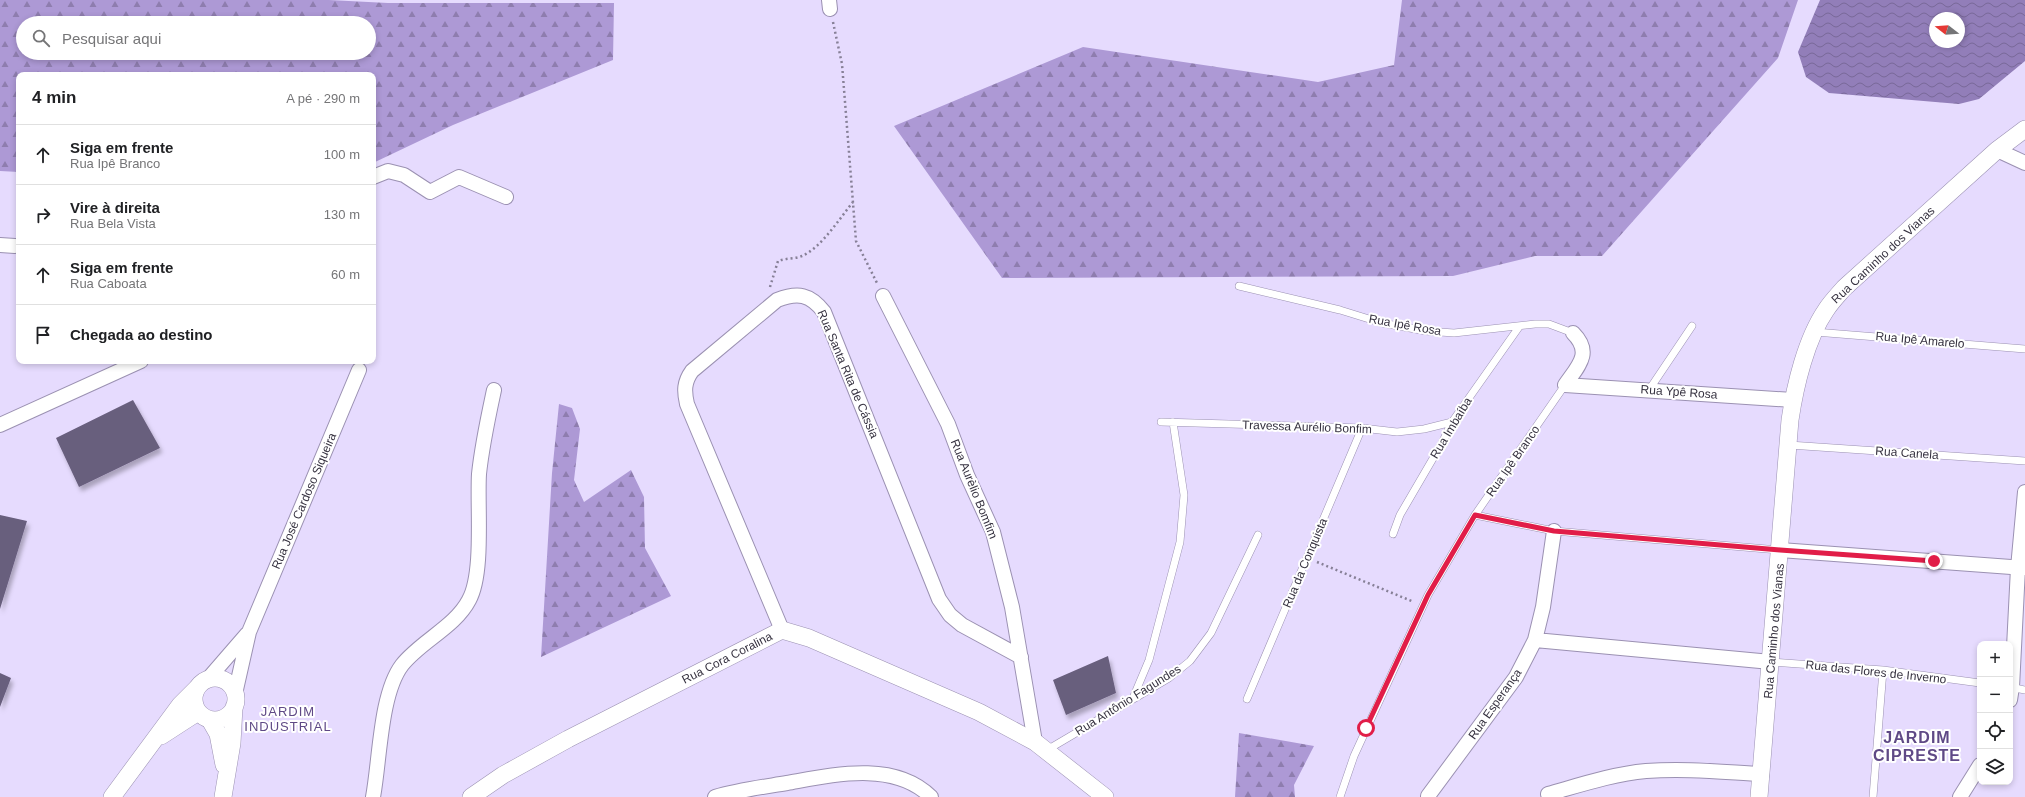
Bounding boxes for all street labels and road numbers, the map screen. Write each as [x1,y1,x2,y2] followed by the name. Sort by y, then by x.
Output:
[1829,204,1937,306] street label: Rua Caminho dos Vianas
[815,308,882,441] street label: Rua Santa Rita de Cássia
[1368,312,1443,338] street label: Rua Ipê Rosa
[1875,329,1965,351] street label: Rua Ipê Amarelo
[1640,382,1718,402] street label: Rua Ypê Rosa
[1427,395,1475,461] street label: Rua Imbaíba
[1242,418,1372,436] street label: Travessa Aurélio Bonfim
[1483,423,1543,499] street label: Rua Ipê Branco
[269,430,339,571] street label: Rua José Cardoso Siqueira
[948,437,1000,541] street label: Rua Aurèlio Bomfim
[1875,444,1939,462] street label: Rua Canela
[1280,516,1330,610] street label: Rua da Conquista
[1761,563,1787,699] street label: Rua Caminho dos Vianas
[680,629,775,687] street label: Rua Cora Coralina
[1805,658,1947,686] street label: Rua das Flores de Inverno
[1073,662,1183,738] street label: Rua Antônio Fagundes
[1466,666,1525,742] street label: Rua Esperança

